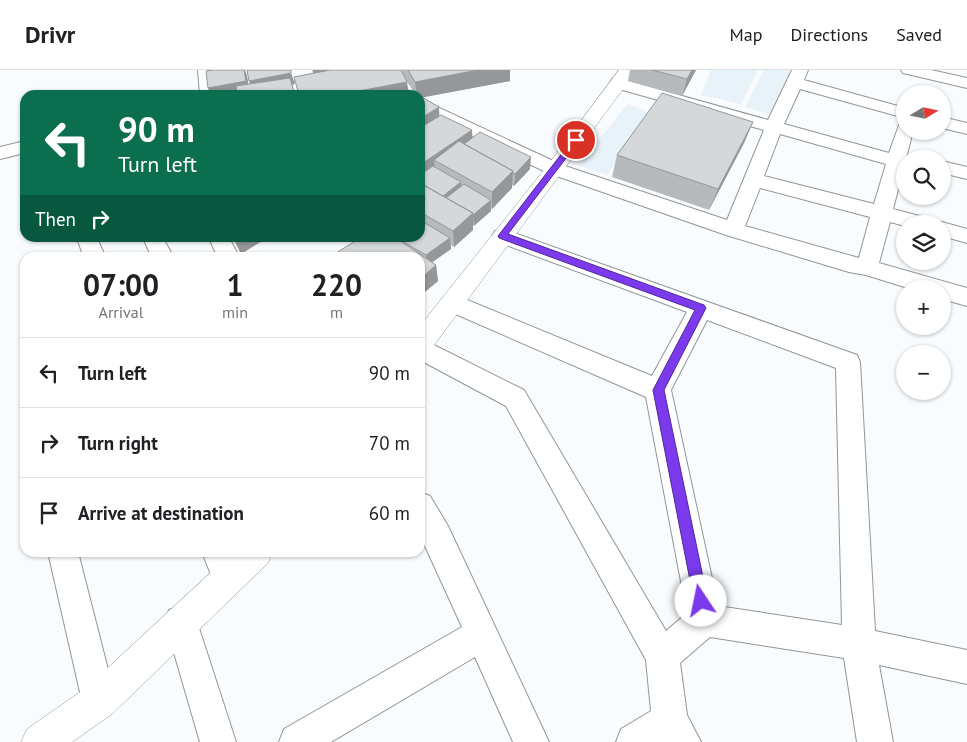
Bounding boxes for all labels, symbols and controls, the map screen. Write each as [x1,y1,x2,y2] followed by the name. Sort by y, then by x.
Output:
[25,19,75,50] text: Drivr
[730,23,762,46] text: Map
[790,23,868,46] text: Directions
[896,23,942,46] text: Saved
[896,85,951,140] north arrow
[896,85,951,400] map controls
[118,106,195,152] text: 90 m
[35,110,100,175] icon: left
[555,119,597,161] pin
[562,126,590,154] icon: arrive
[118,150,197,178] text: Turn left
[896,150,951,205] button: search
[86,205,114,233] icon: right
[35,207,76,231] text: Then
[896,215,951,270] button: layers
[83,265,159,304] text: 07:00
[227,265,244,304] text: 1
[311,265,362,304] text: 220
[896,280,951,335] button: +
[99,302,143,322] text: Arrival
[222,302,248,322] text: min
[330,302,343,322] text: m
[896,345,951,400] button: −
[35,359,63,387] icon: left
[78,361,147,385] text: Turn left
[369,361,410,385] text: 90 m
[35,429,63,457] icon: right
[78,431,158,455] text: Turn right
[369,431,410,455] text: 70 m
[35,499,63,527] icon: arrive
[78,501,244,525] text: Arrive at destination
[369,501,410,525] text: 60 m
[674,574,726,626] position arrow

